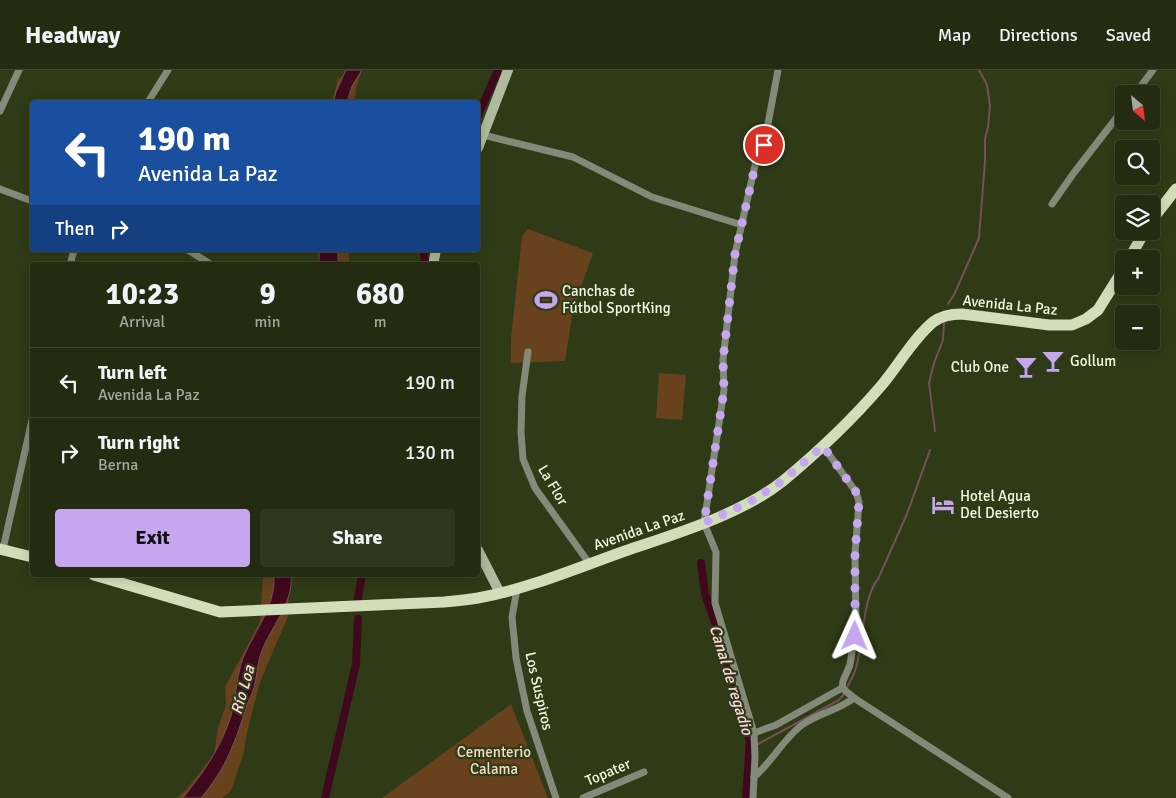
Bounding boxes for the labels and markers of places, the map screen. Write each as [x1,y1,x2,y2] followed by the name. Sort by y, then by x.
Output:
[743,124,785,166] pin
[562,282,671,317] place label: Canchas de Fútbol SportKing
[533,287,559,313] sports icon: Canchas de Fútbol SportKing
[1040,348,1066,374] bar icon: Gollum
[1070,352,1116,370] place label: Gollum
[1013,354,1039,380] bar icon: Club One
[951,358,1009,376] place label: Club One
[960,487,1039,522] place label: Hotel Agua Del Desierto
[930,492,956,518] hotel icon: Hotel Agua Del Desierto

